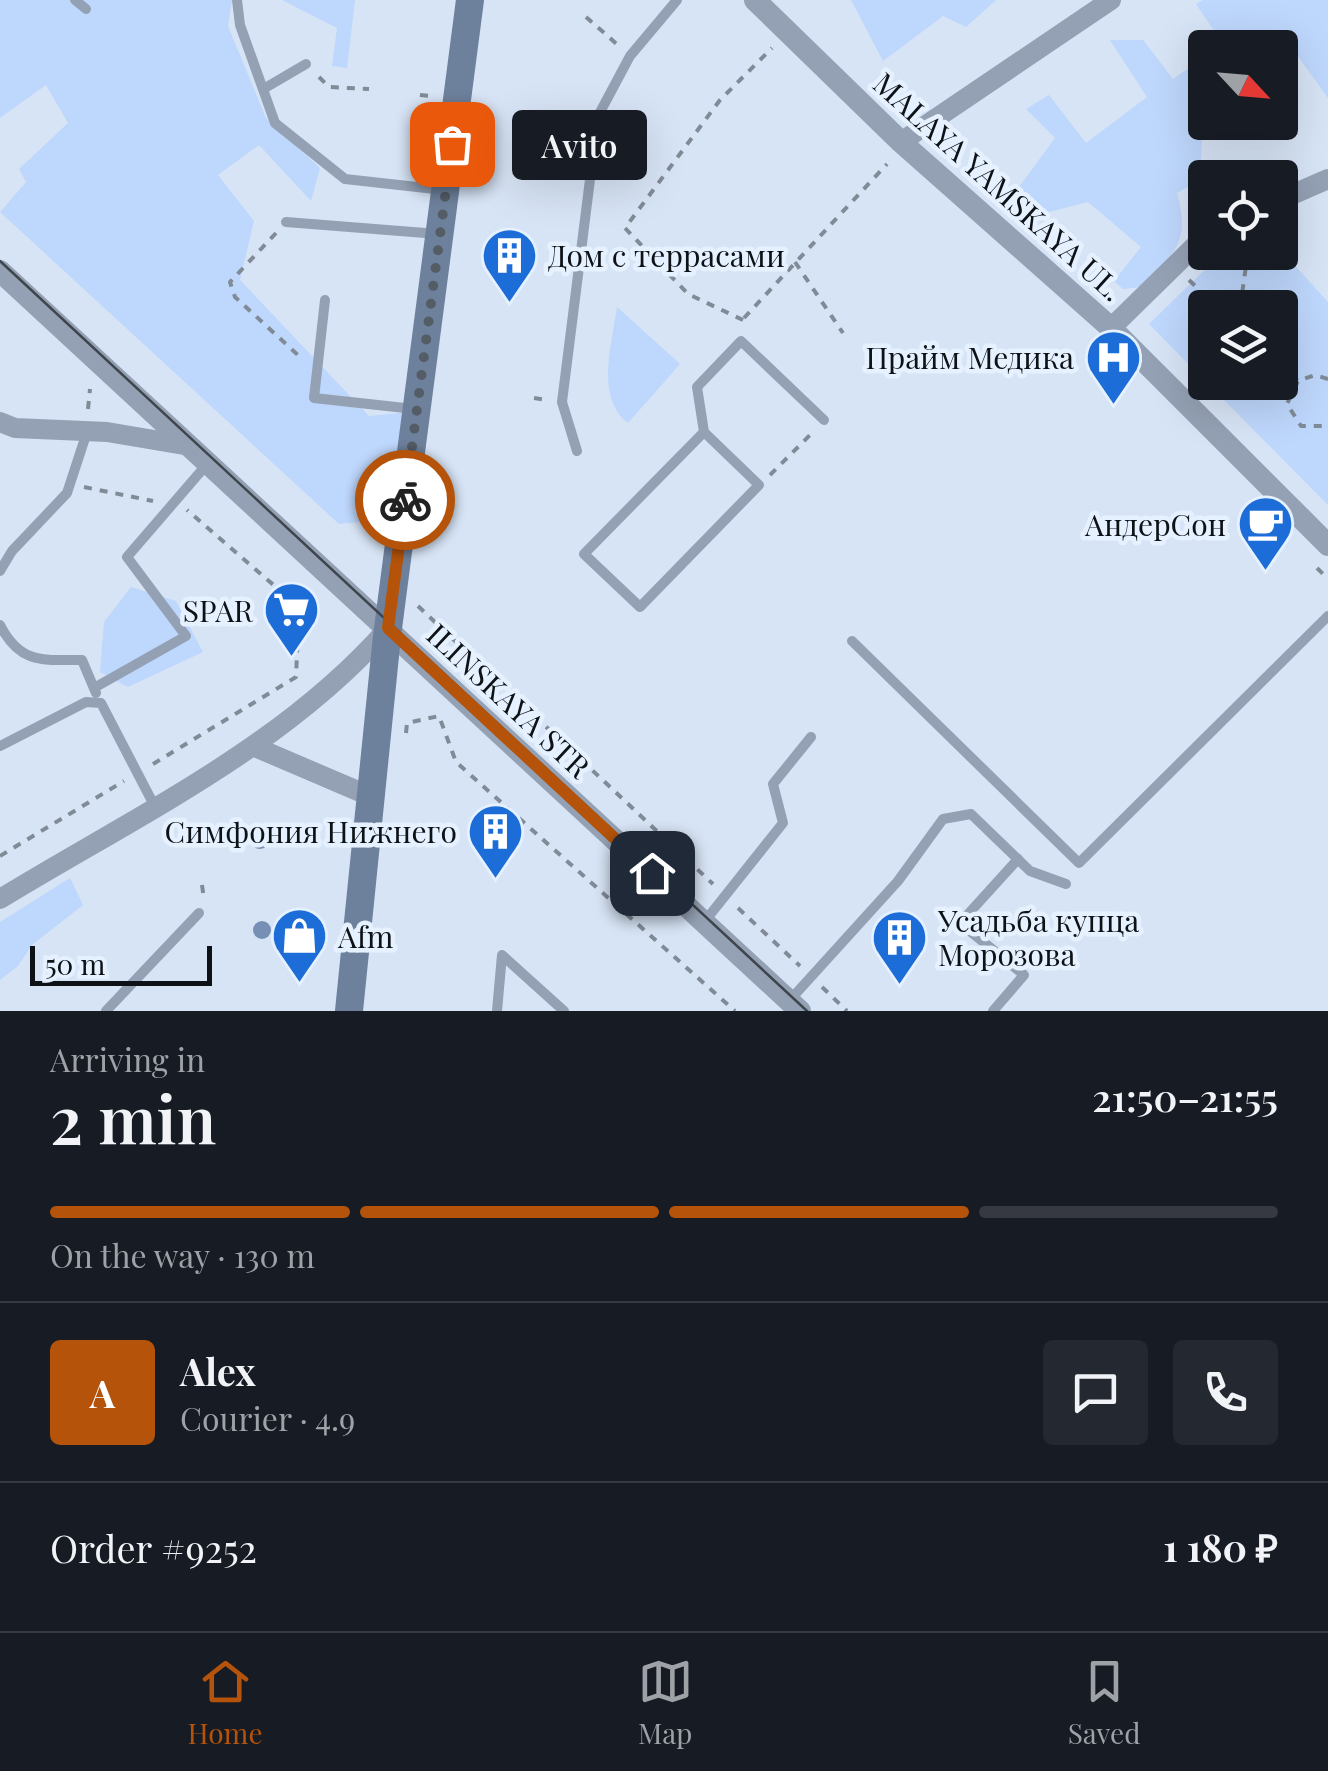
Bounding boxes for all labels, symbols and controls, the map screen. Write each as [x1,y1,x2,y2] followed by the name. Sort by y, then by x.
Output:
[1188,30,1298,140] north arrow
[1188,30,1298,400] map controls
[865,63,1133,309] street label: MALAYA YAMSKAYA UL.
[410,102,495,187] pin
[512,109,647,179] callout: Avito
[425,117,480,172] icon: bag
[542,123,617,166] text: Avito
[1188,160,1298,270] button: locate
[479,225,539,304] building icon: Дом с террасами
[548,235,785,275] place label: Дом с террасами
[1188,290,1298,400] button: layers
[1083,327,1143,406] hospital icon: Прайм Медика
[865,337,1074,377] place label: Прайм Медика
[355,450,455,550] courier
[378,473,433,528] icon: bike
[1235,494,1295,573] cafe icon: АндерСон
[1084,504,1226,544] place label: АндерСон
[262,580,322,659] supermarket icon: SPAR
[183,590,254,630] place label: SPAR
[419,614,600,786] street label: ILINSKAYA STR
[466,801,526,880] building icon: Симфония Нижнего
[165,811,457,851] place label: Симфония Нижнего
[610,831,695,916] pin
[625,846,680,901] icon: home
[937,900,1139,974] place label: Усадьба купца Морозова
[269,906,329,985] shop icon: Afm
[869,907,929,986] building icon: Усадьба купца Морозова
[337,916,394,956] place label: Afm
[30,941,212,986] scale bar
[45,945,105,982] text: 50 m
[50,1037,205,1080] text: Arriving in
[1092,1071,1278,1122] text: 21:50–21:55
[50,1074,216,1160] text: 2 min
[50,1233,315,1276] text: On the way · 130 m
[1043,1340,1148,1445] button: chat
[1173,1340,1278,1445] button: phone
[180,1345,256,1396] text: Alex
[90,1367,115,1418] text: A
[180,1396,355,1439] text: Courier · 4.9
[1163,1521,1278,1572] text: 1 180 ₽
[50,1522,257,1573] text: Order #9252
[188,1654,263,1751] tab: Home
[638,1654,693,1751] tab: Map
[1068,1654,1140,1751] tab: Saved

